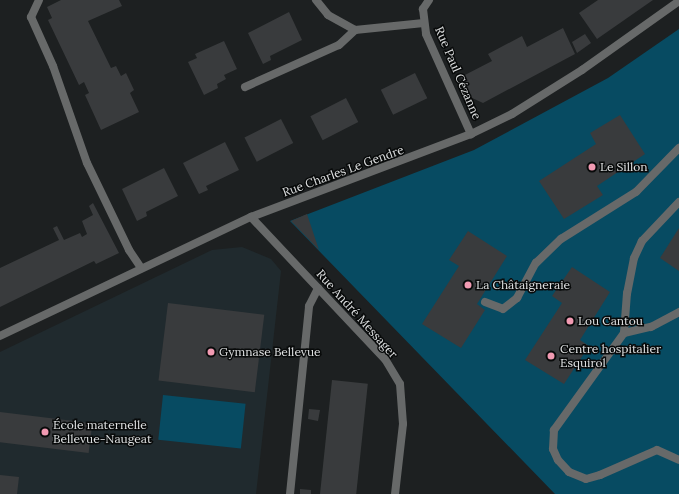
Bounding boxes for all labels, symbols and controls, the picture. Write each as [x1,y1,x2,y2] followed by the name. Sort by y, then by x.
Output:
[432,24,484,122] street label: Rue Paul Cézanne
[280,142,406,200] street label: Rue Charles Le Gendre
[600,160,648,174] place label: Le Sillon
[587,162,597,172] marker: Le Sillon
[313,267,401,361] street label: Rue André Messager
[476,278,570,292] place label: La Châtaigneraie
[463,280,473,290] marker: La Châtaigneraie
[578,314,643,328] place label: Lou Cantou
[565,316,575,326] marker: Lou Cantou
[560,342,661,370] place label: Centre hospitalier Esquirol
[219,345,321,359] place label: Gymnase Bellevue
[206,347,216,357] marker: Gymnase Bellevue
[545,350,557,362] marker: Centre hospitalier Esquirol
[53,418,152,446] place label: École maternelle Bellevue-Naugeat
[40,427,50,437] marker: École maternelle Bellevue-Naugeat

